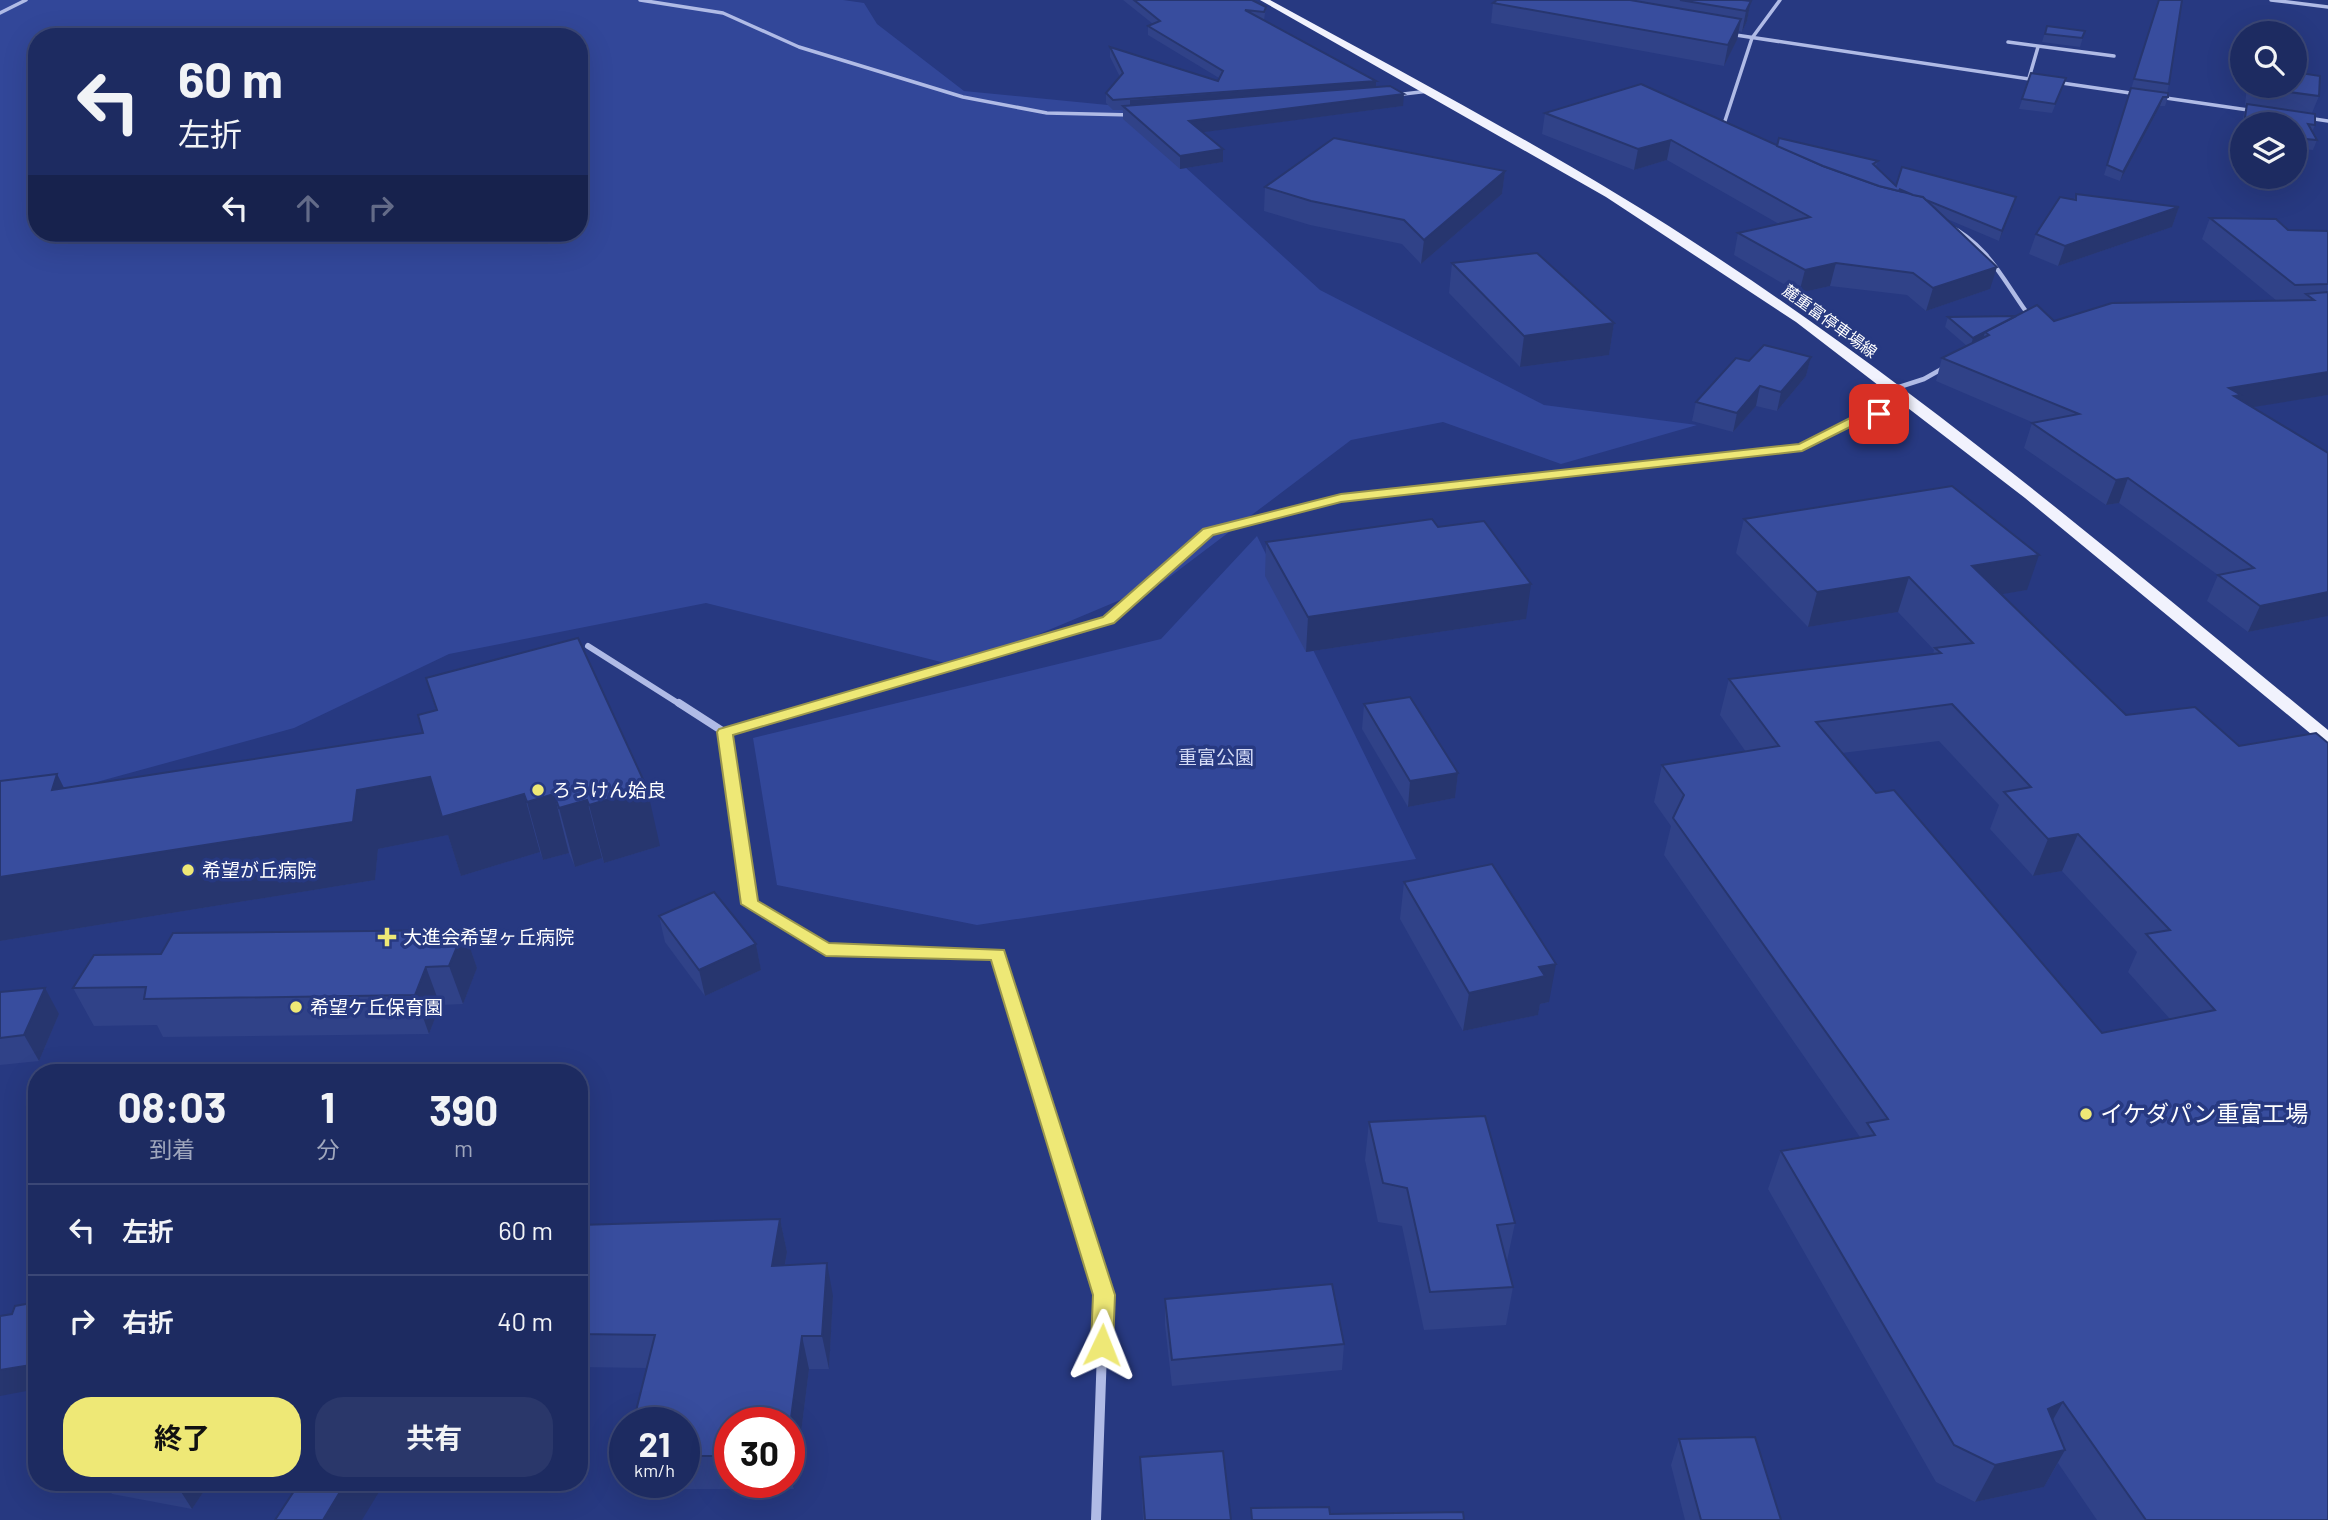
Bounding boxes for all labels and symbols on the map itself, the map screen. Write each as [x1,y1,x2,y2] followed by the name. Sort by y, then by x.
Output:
[1779,280,1881,361] street label: 麓重富停車場線
[1849,384,1909,444] pin
[1178,745,1254,768] park label: 重富公園
[552,778,666,801] place label: ろうけん姶良
[530,782,546,798] marker: ろうけん姶良
[202,858,316,881] place label: 希望が丘病院
[180,862,196,878] marker: 希望が丘病院
[403,925,574,948] place label: 大進会希望ヶ丘病院
[377,927,397,947] marker: 大進会希望ヶ丘病院
[310,995,443,1018] place label: 希望ケ丘保育園
[288,999,304,1015] marker: 希望ケ丘保育園
[2100,1099,2308,1127] place label: イケダパン重富工場
[2078,1106,2094,1122] marker: イケダパン重富工場
[1065,1308,1139,1382] position arrow
[714,1407,805,1498] speed limit sign: 30

